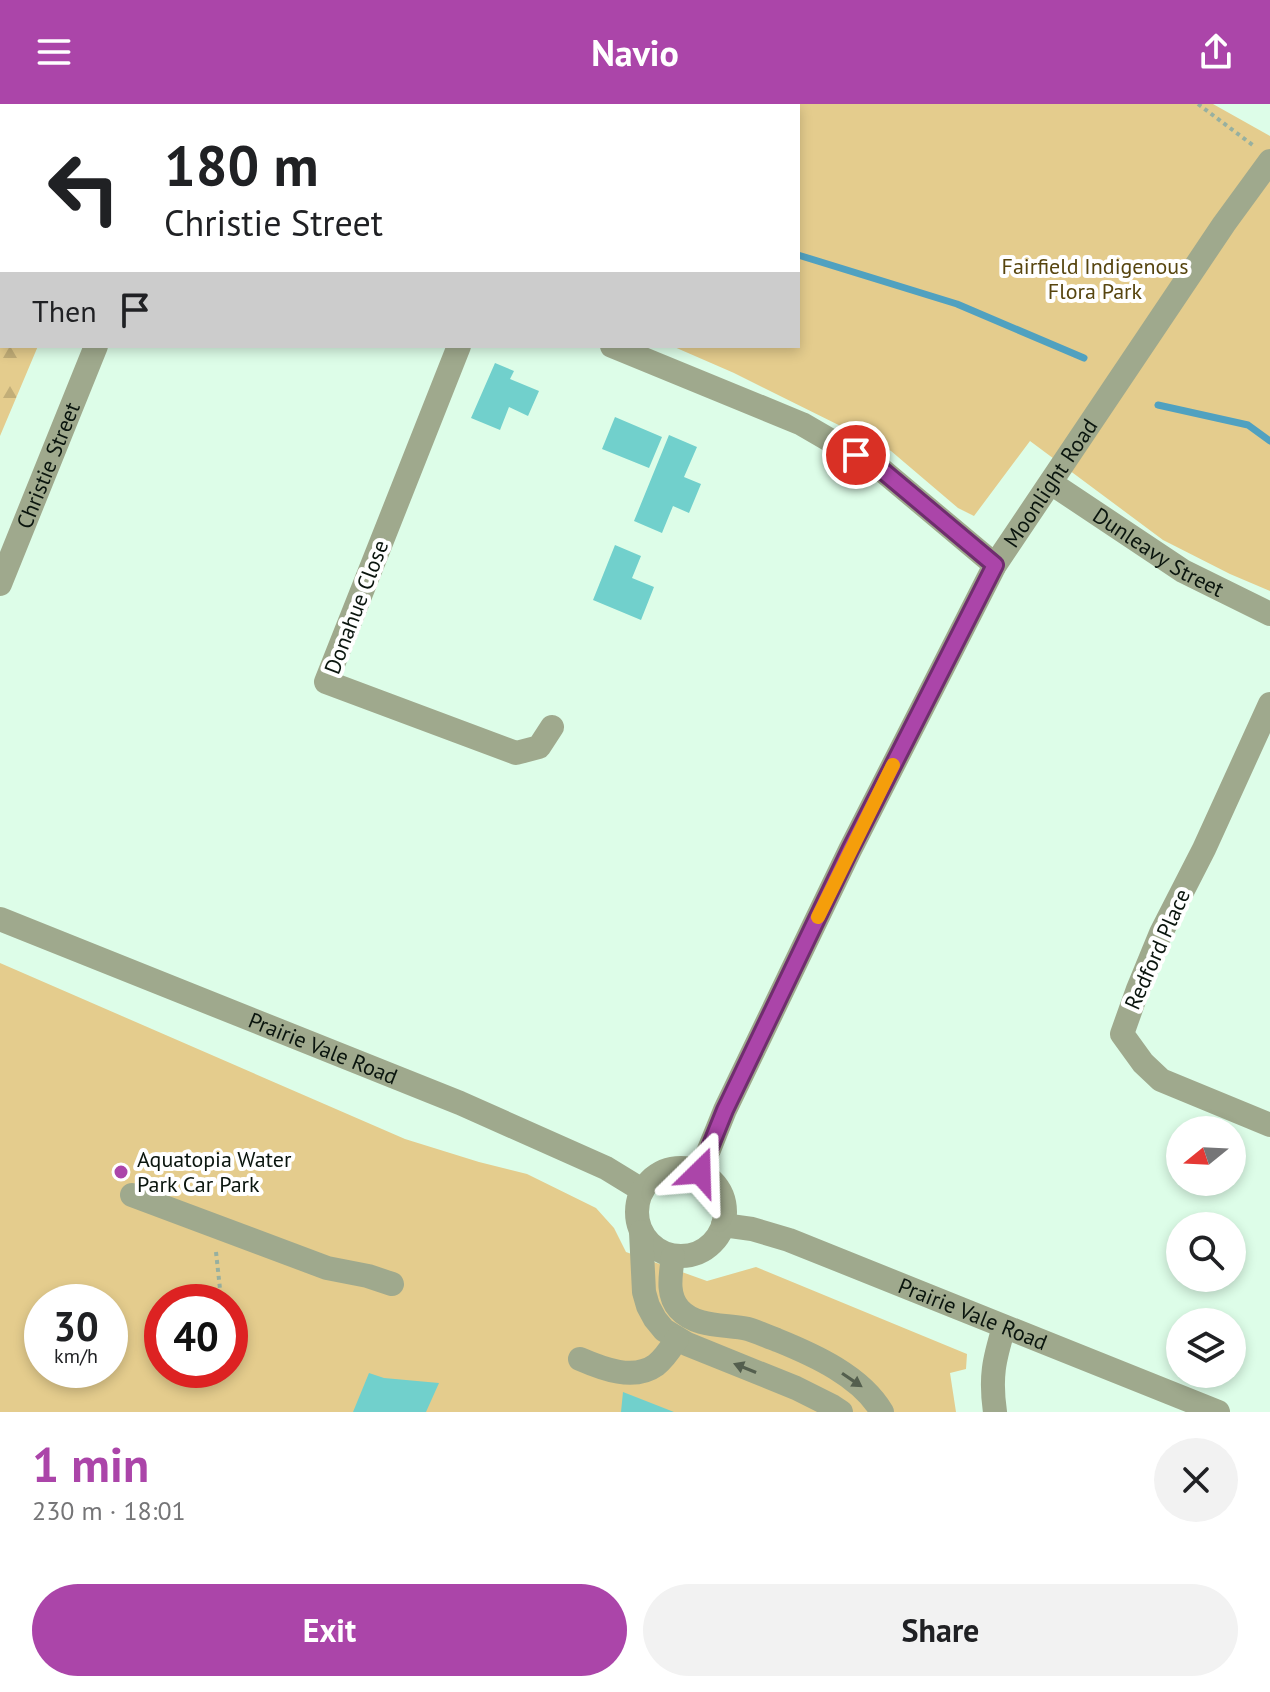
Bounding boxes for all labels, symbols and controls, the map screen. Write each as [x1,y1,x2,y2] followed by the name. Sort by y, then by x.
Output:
[591,29,679,76] text: Navio
[32,30,76,74] icon: menu
[1194,30,1238,74] icon: share
[164,129,319,201] text: 180 m
[32,136,136,240] icon: left
[164,199,383,246] text: Christie Street
[1002,252,1188,305] park label: Fairfield Indigenous Flora Park
[113,288,157,332] icon: arrive
[32,291,97,330] text: Then
[10,397,86,533] street label: Christie Street
[997,413,1103,553] street label: Moonlight Road
[822,421,890,489] pin
[834,433,878,477] icon: arrive
[1088,501,1229,603] street label: Dunleavy Street
[318,536,394,678] street label: Donahue Close
[1118,884,1196,1014] street label: Redford Place
[245,1006,402,1091] street label: Prairie Vale Road
[1166,1116,1246,1196] north arrow
[1166,1116,1246,1388] map controls
[658,1130,742,1214] position arrow
[137,1145,292,1198] place label: Aquatopia Water Park Car Park
[112,1163,130,1181] marker: Aquatopia Water Park Car Park
[1166,1212,1246,1292] button: search
[894,1271,1051,1356] street label: Prairie Vale Road
[144,1284,248,1388] speed limit sign: 40
[53,1300,99,1352] text: 30
[1166,1308,1246,1388] button: layers
[54,1343,98,1369] text: km/h
[733,1361,757,1374] one-way arrow
[841,1373,863,1387] one-way arrow
[32,1433,149,1495] text: 1 min
[1154,1438,1238,1522] button: close
[32,1494,186,1527] text: 230 m · 18:01
[32,1584,627,1676] button: Exit
[643,1584,1238,1676] button: Share

